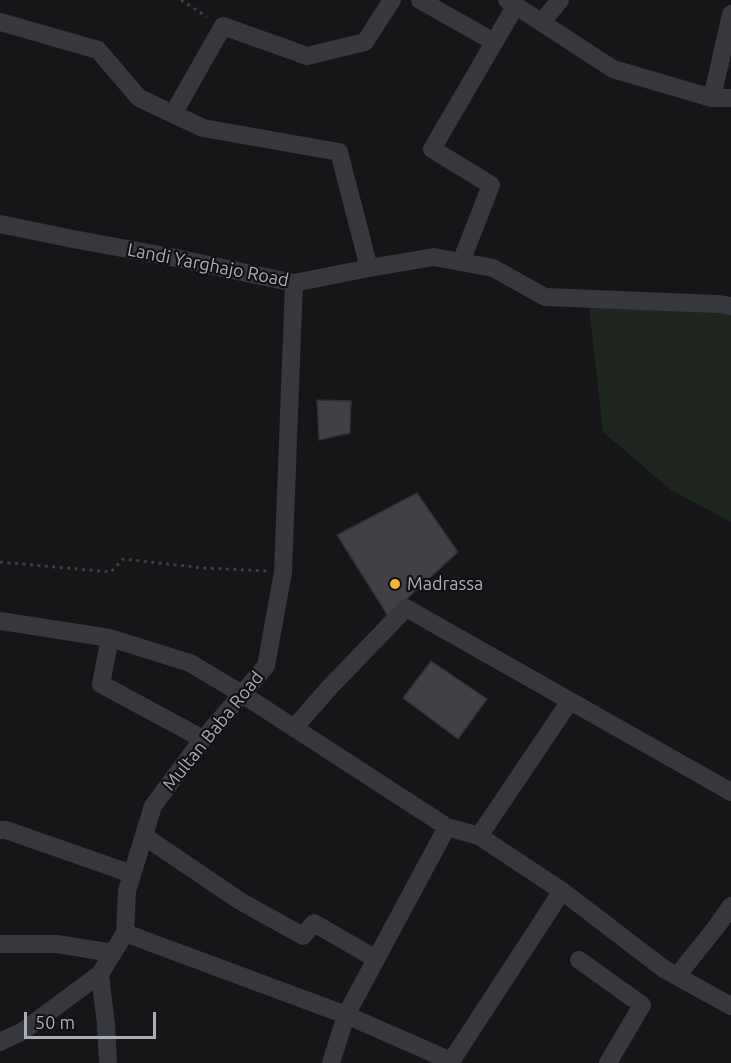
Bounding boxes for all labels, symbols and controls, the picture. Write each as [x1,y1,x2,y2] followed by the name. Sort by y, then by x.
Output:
[125,239,291,291] street label: Landi Yarghajo Road
[407,573,483,595] place label: Madrassa
[388,577,402,591] marker: Madrassa
[158,667,268,795] street label: Multan Baba Road
[27,1000,159,1038] scale bar
[35,1012,75,1032] text: 50 m

